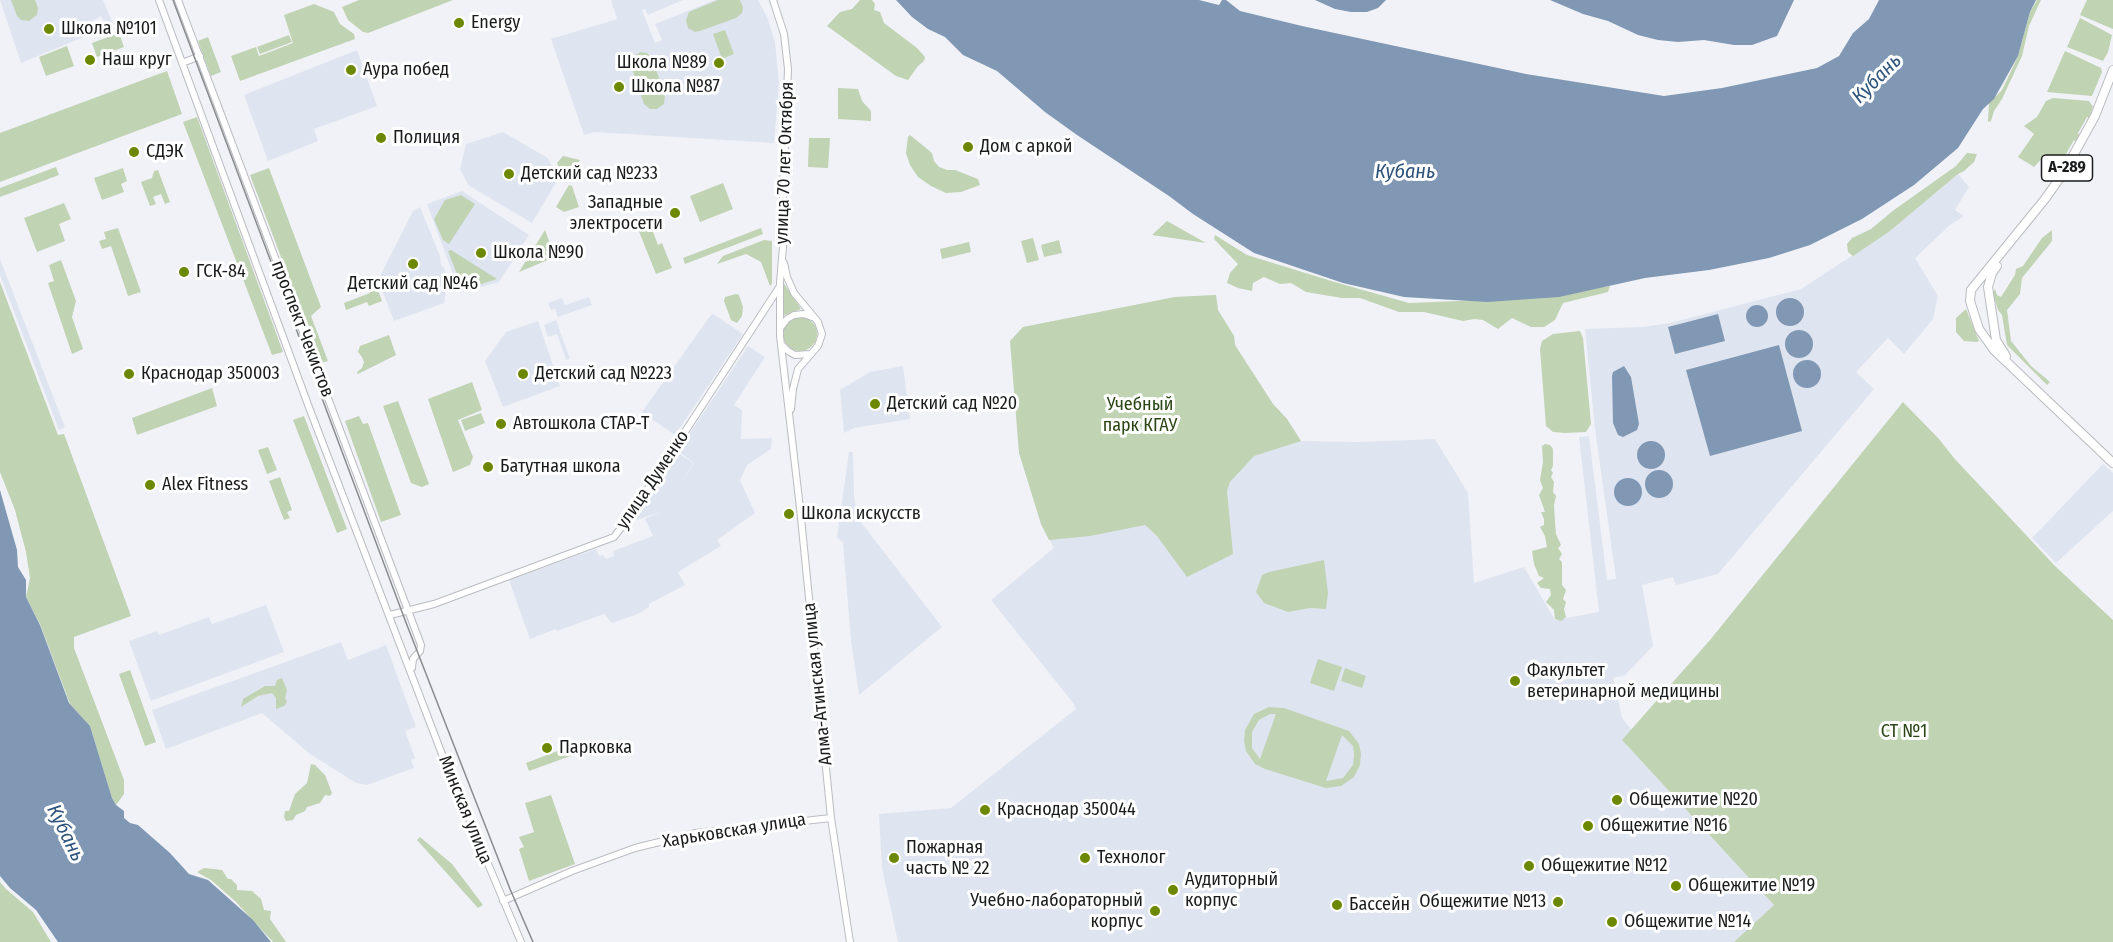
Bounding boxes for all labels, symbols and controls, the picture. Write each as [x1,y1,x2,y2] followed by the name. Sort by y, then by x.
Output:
[471,12,520,34] place label: Energy
[452,16,466,30] marker: Energy
[61,18,157,40] place label: Школа №101
[42,22,56,36] marker: Школа №101
[102,49,172,71] place label: Наш круг
[1847,49,1907,109] water label: Кубань
[617,52,707,74] place label: Школа №89
[83,53,97,67] marker: Наш круг
[712,56,726,70] marker: Школа №89
[363,59,449,81] place label: Аура побед
[344,63,358,77] marker: Аура побед
[631,76,720,98] place label: Школа №87
[612,80,626,94] marker: Школа №87
[771,81,799,245] street label: улица 70 лет Октября
[393,127,460,149] place label: Полиция
[374,131,388,145] marker: Полиция
[980,136,1072,158] place label: Дом с аркой
[961,140,975,154] marker: Дом с аркой
[146,141,183,163] place label: СДЭК
[127,145,141,159] marker: СДЭК
[2042,155,2092,181] road number: А-289
[1375,160,1435,184] water label: Кубань
[521,163,658,185] place label: Детский сад №233
[502,167,516,181] marker: Детский сад №233
[570,192,663,234] place label: Западные электросети
[668,206,682,220] marker: Западные электросети
[493,242,584,264] place label: Школа №90
[474,246,488,260] marker: Школа №90
[406,257,420,271] marker: Детский сад №46
[266,258,338,400] street label: проспект Чекистов
[196,261,246,283] place label: ГСК-84
[177,265,191,279] marker: ГСК-84
[348,273,478,295] place label: Детский сад №46
[141,363,280,385] place label: Краснодар 350003
[535,363,672,385] place label: Детский сад №223
[122,367,136,381] marker: Краснодар 350003
[516,367,530,381] marker: Детский сад №223
[887,393,1017,415] place label: Детский сад №20
[1103,394,1177,436] park label: Учебный парк КГАУ
[868,397,882,411] marker: Детский сад №20
[513,413,649,435] place label: Автошкола СТАР-Т
[494,417,508,431] marker: Автошкола СТАР-Т
[612,427,694,533] street label: улица Думенко
[500,456,621,478] place label: Батутная школа
[481,460,495,474] marker: Батутная школа
[162,474,248,496] place label: Alex Fitness
[143,478,157,492] marker: Alex Fitness
[801,503,921,525] place label: Школа искусств
[782,507,796,521] marker: Школа искусств
[799,602,837,766] street label: Алма-Атинская улица
[1527,660,1720,702] place label: Факультет ветеринарной медицины
[1508,674,1522,688] marker: Факультет ветеринарной медицины
[1881,721,1927,743] park label: СТ №1
[559,737,632,759] place label: Парковка
[540,741,554,755] marker: Парковка
[433,753,497,867] street label: Минская улица
[1629,789,1758,811] place label: Общежитие №20
[1610,793,1624,807] marker: Общежитие №20
[997,799,1136,821] place label: Краснодар 350044
[41,801,89,865] water label: Кубань
[978,803,992,817] marker: Краснодар 350044
[661,809,807,853] street label: Харьковская улица
[1600,815,1727,837] place label: Общежитие №16
[1581,819,1595,833] marker: Общежитие №16
[906,837,990,880] place label: Пожарная часть № 22
[1097,847,1166,869] place label: Технолог
[887,851,901,865] marker: Пожарная часть № 22
[1078,851,1092,865] marker: Технолог
[1541,855,1668,877] place label: Общежитие №12
[1522,859,1536,873] marker: Общежитие №12
[1185,869,1278,912] place label: Аудиторный корпус
[1688,875,1815,897] place label: Общежитие №19
[1669,879,1683,893] marker: Общежитие №19
[1166,883,1180,897] marker: Аудиторный корпус
[970,890,1143,932] place label: Учебно-лабораторный корпус
[1419,891,1546,913] place label: Общежитие №13
[1349,894,1410,916] place label: Бассейн
[1551,895,1565,909] marker: Общежитие №13
[1330,898,1344,912] marker: Бассейн
[1148,904,1162,918] marker: Учебно-лабораторный корпус
[1624,911,1751,933] place label: Общежитие №14
[1605,915,1619,929] marker: Общежитие №14

